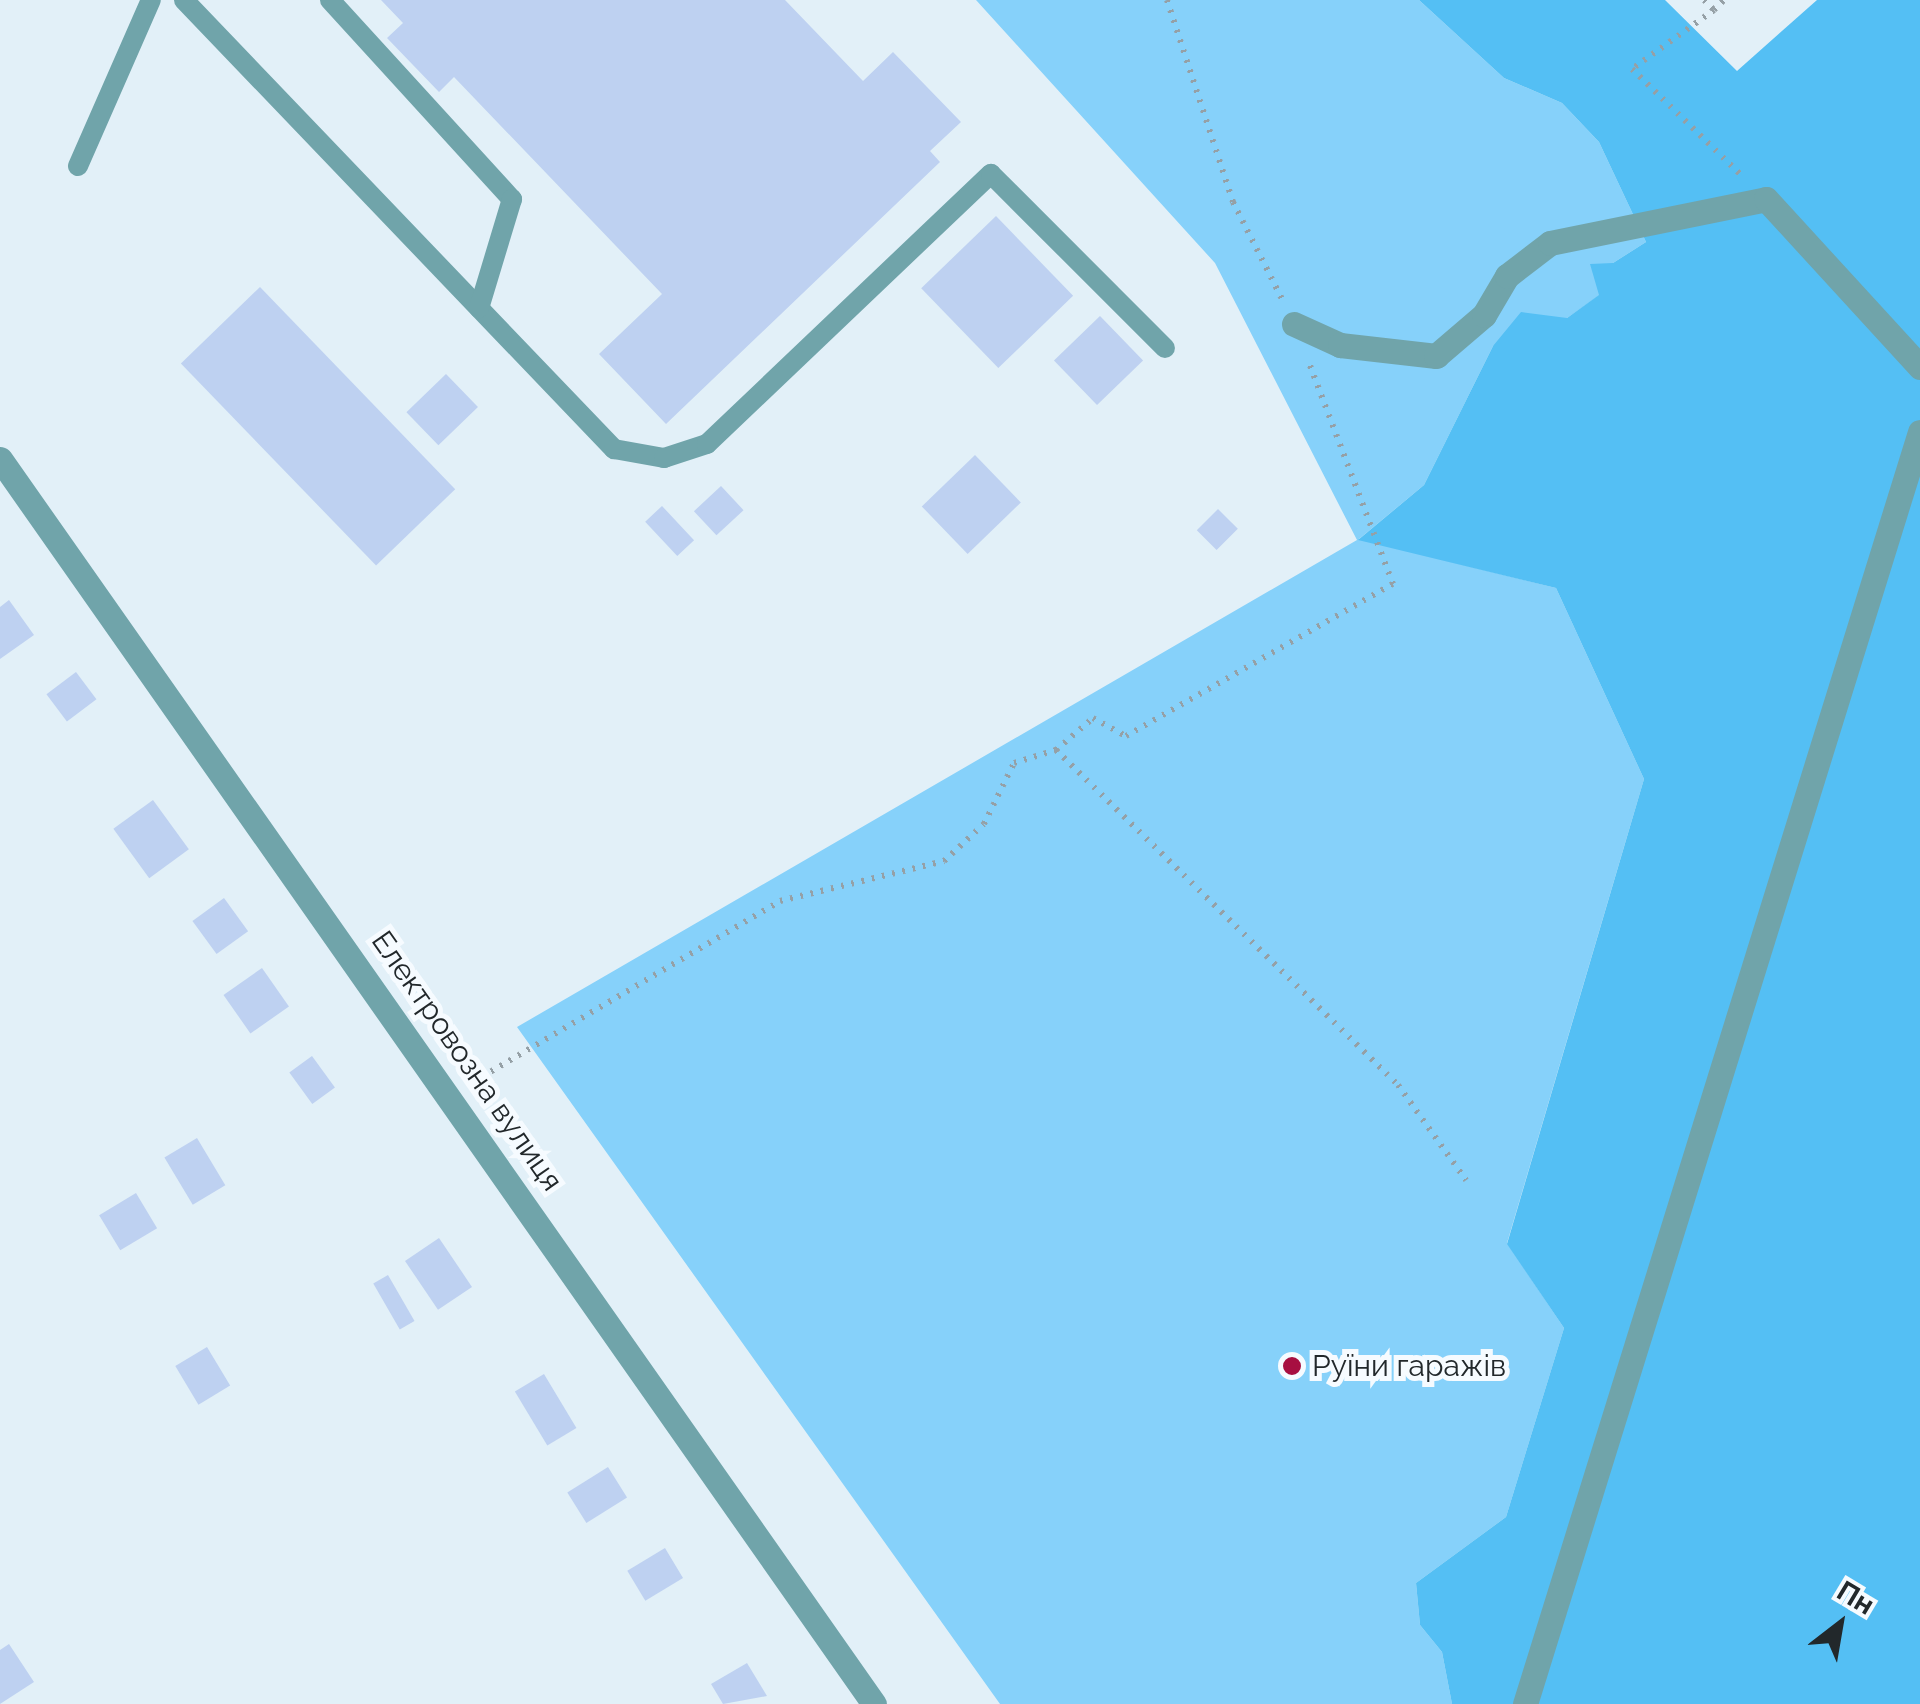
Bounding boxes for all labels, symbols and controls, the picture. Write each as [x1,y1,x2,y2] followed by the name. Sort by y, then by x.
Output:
[364,924,570,1198] street label: Електровозна вулиця
[1312,1348,1506,1384] place label: Руїни гаражів
[1281,1355,1303,1377] marker: Руїни гаражів
[1790,1574,1890,1674] north arrow
[1831,1574,1880,1622] text: Пн

